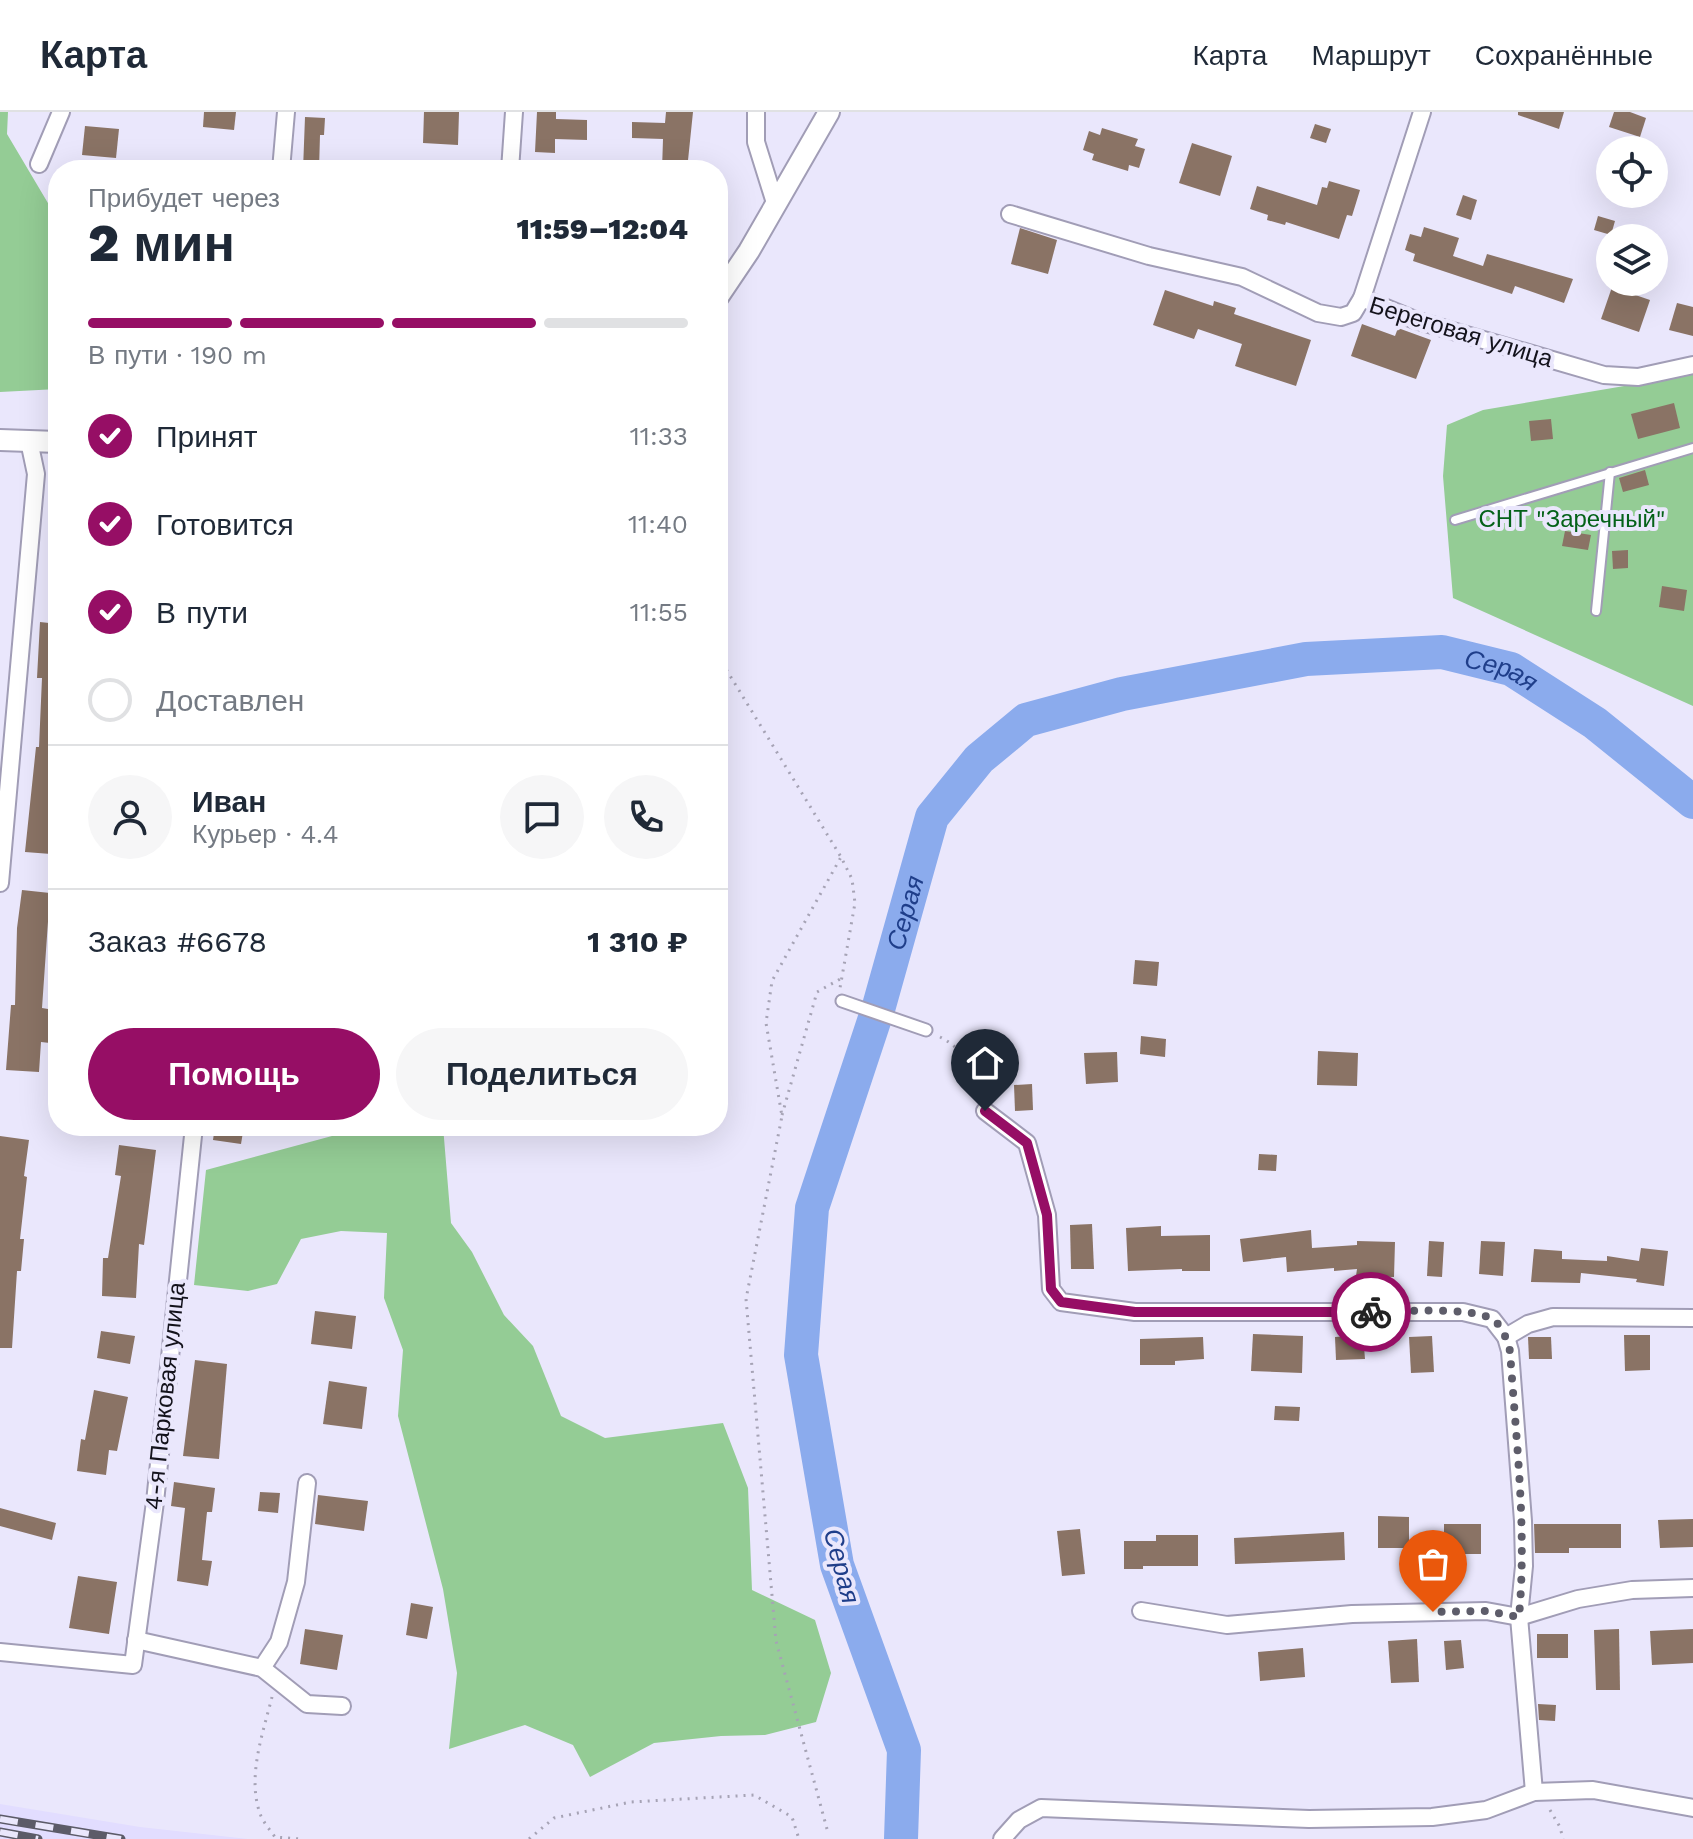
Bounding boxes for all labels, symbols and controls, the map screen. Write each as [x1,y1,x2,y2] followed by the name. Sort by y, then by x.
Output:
[40,33,147,77] text: Карта
[1192,39,1267,72] text: Карта
[1311,39,1431,72] text: Маршрут
[1475,39,1653,72] text: Сохранённые
[1596,136,1668,296] map controls
[1596,136,1668,208] button: locate
[88,183,280,213] text: Прибудет через
[516,211,688,246] text: 11:59–12:04
[88,213,235,274] text: 2 мин
[1596,224,1668,296] button: layers
[1366,291,1557,373] street label: Береговая улица
[88,340,267,370] text: В пути · 190 m
[88,414,132,458] icon: check
[156,419,258,454] text: Принят
[630,421,688,451] text: 11:33
[88,502,132,546] icon: check
[1478,505,1666,533] park label: СНТ "Заречный"
[156,507,294,542] text: Готовится
[628,509,688,539] text: 11:40
[88,590,132,634] icon: check
[156,595,248,630] text: В пути
[630,597,688,627] text: 11:55
[1462,643,1544,697] water label: Серая
[156,683,304,718] text: Доставлен
[88,775,172,859] button: person
[500,775,584,859] button: chat
[604,775,688,859] button: phone
[192,784,266,819] text: Иван
[192,819,339,849] text: Курьер · 4.4
[880,872,930,953] water label: Серая
[88,924,267,959] text: Заказ #6678
[587,924,688,959] text: 1 310 ₽
[88,1028,380,1120] button: Помощь
[396,1028,688,1120] button: Поделиться
[951,1029,1019,1111] pin
[963,1041,1007,1085] icon: home
[1331,1272,1411,1352] courier
[139,1280,191,1511] street label: 4-я Парковая улица
[1349,1290,1393,1334] icon: bike
[818,1525,866,1607] water label: Серая
[1399,1530,1467,1612] pin
[1411,1542,1455,1586] icon: bag

